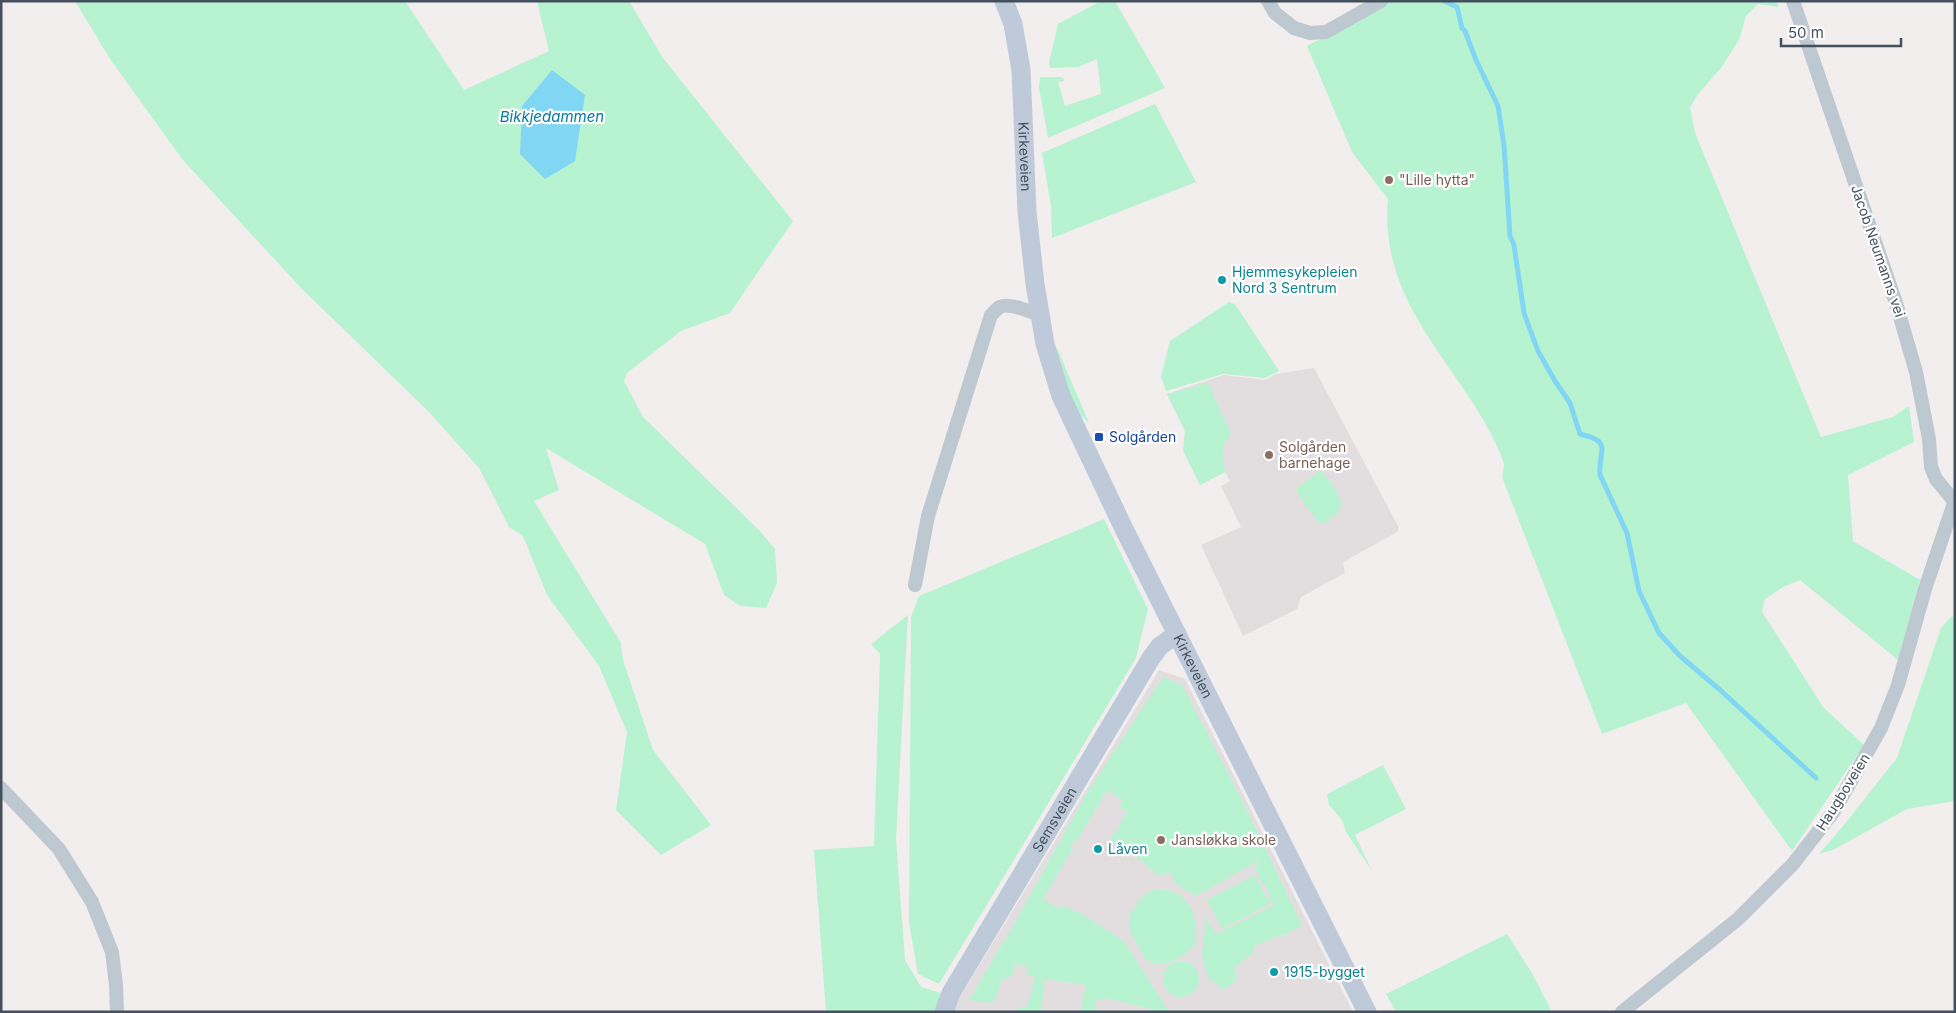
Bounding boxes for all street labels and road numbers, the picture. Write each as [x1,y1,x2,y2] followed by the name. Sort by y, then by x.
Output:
[1015,121,1035,192] street label: Kirkeveien
[1848,182,1909,319] street label: Jacob Neumanns vei
[1170,631,1217,701] street label: Kirkeveien
[1812,750,1873,833] street label: Haugboveien
[1028,784,1080,855] street label: Semsveien

